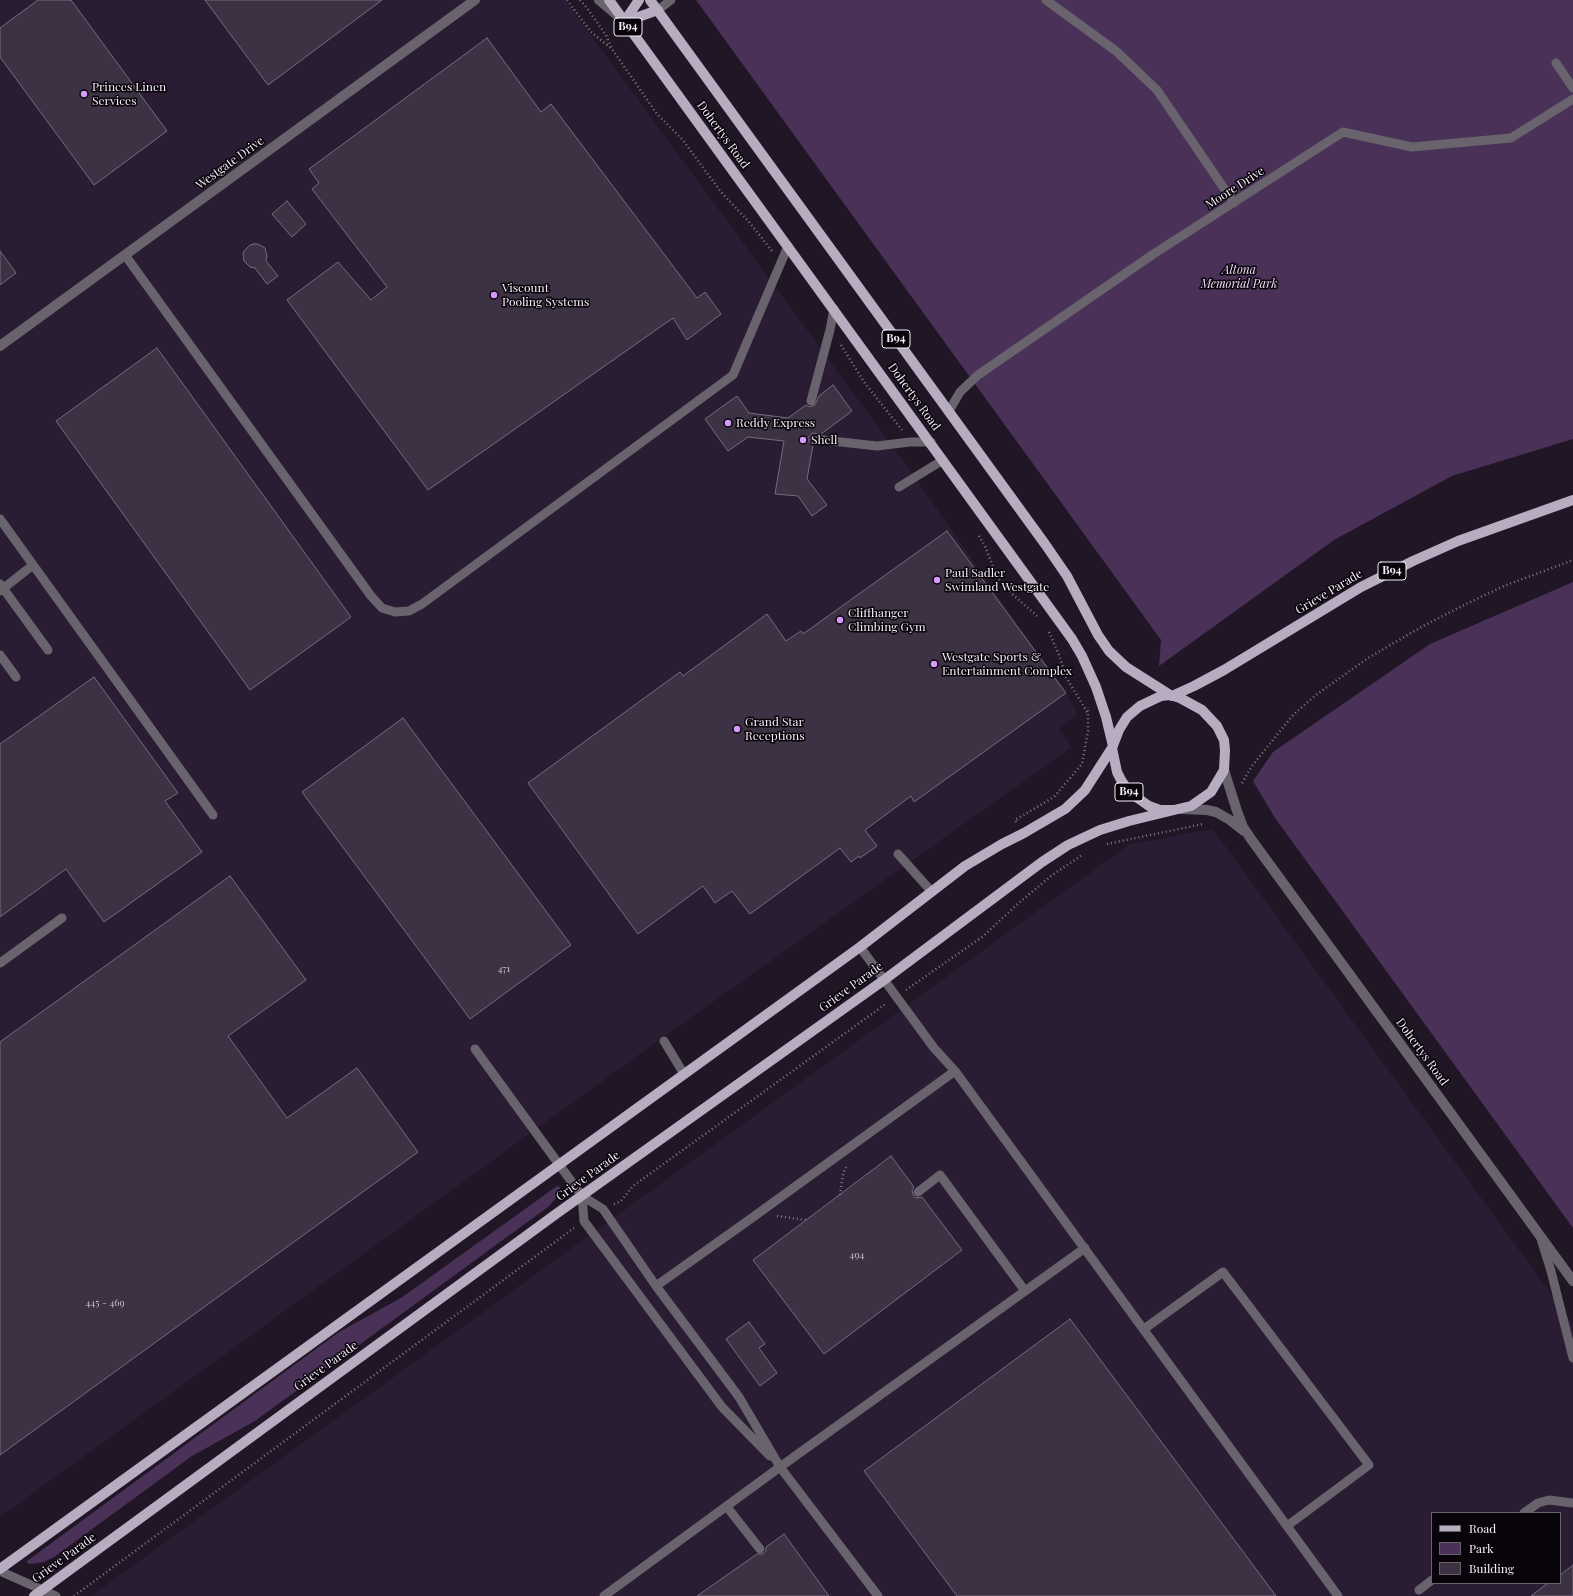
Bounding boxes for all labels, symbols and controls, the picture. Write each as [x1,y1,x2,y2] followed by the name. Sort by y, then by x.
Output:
[614,18,642,36] road number: B94
[92,80,166,108] place label: Princes Linen Services
[79,89,89,99] marker: Princes Linen Services
[694,99,752,171] street label: Dohertys Road
[193,134,267,192] street label: Westgate Drive
[1203,164,1267,212] street label: Moore Drive
[1201,263,1277,291] park label: Altona Memorial Park
[502,281,589,309] place label: Viscount Pooling Systems
[489,290,499,300] marker: Viscount Pooling Systems
[882,330,910,348] road number: B94
[885,361,943,433] street label: Dohertys Road
[736,416,815,430] place label: Reddy Express
[723,418,733,428] marker: Reddy Express
[811,433,837,447] place label: Shell
[798,435,808,445] marker: Shell
[1378,562,1406,580] road number: B94
[945,566,1049,594] place label: Paul Sadler Swimland Westgate
[1293,566,1365,618] street label: Grieve Parade
[932,575,942,585] marker: Paul Sadler Swimland Westgate
[848,606,926,634] place label: Cliffhanger Climbing Gym
[835,615,845,625] marker: Cliffhanger Climbing Gym
[942,650,1072,678] place label: Westgate Sports & Entertainment Complex
[929,659,939,669] marker: Westgate Sports & Entertainment Complex
[745,715,805,743] place label: Grand Star Receptions
[732,724,742,734] marker: Grand Star Receptions
[1115,783,1143,801] road number: B94
[816,959,886,1015] street label: Grieve Parade
[498,963,510,975] house number: 471
[1393,1016,1451,1088] street label: Dohertys Road
[553,1148,623,1204] street label: Grieve Parade
[850,1249,864,1261] house number: 494
[85,1297,125,1309] house number: 445 - 469
[291,1338,361,1394] street label: Grieve Parade
[1431,1512,1561,1584] legend
[1469,1520,1496,1536] text: Road
[29,1530,99,1586] street label: Grieve Parade
[1469,1540,1494,1556] text: Park
[1469,1560,1514,1576] text: Building

